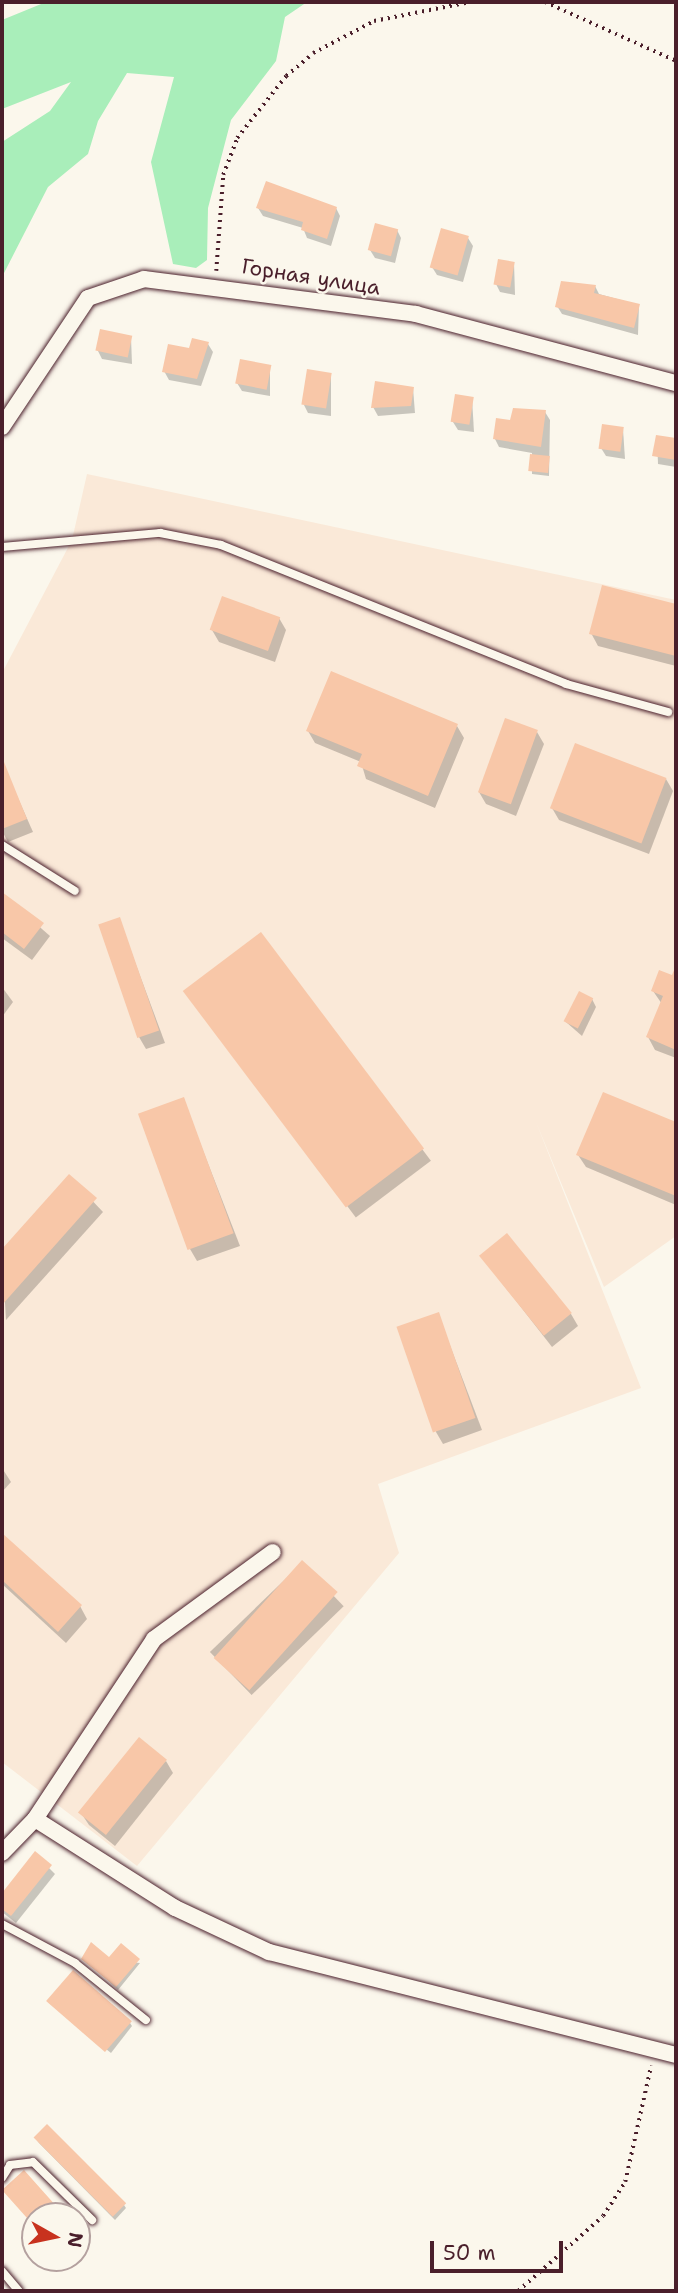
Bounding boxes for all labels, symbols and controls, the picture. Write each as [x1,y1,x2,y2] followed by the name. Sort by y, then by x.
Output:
[240,254,382,300] street label: Горная улица
[21,2202,91,2272] north arrow
[433,2226,566,2270] scale bar
[62,2231,89,2249] text: N
[443,2239,496,2267] text: 50 m

